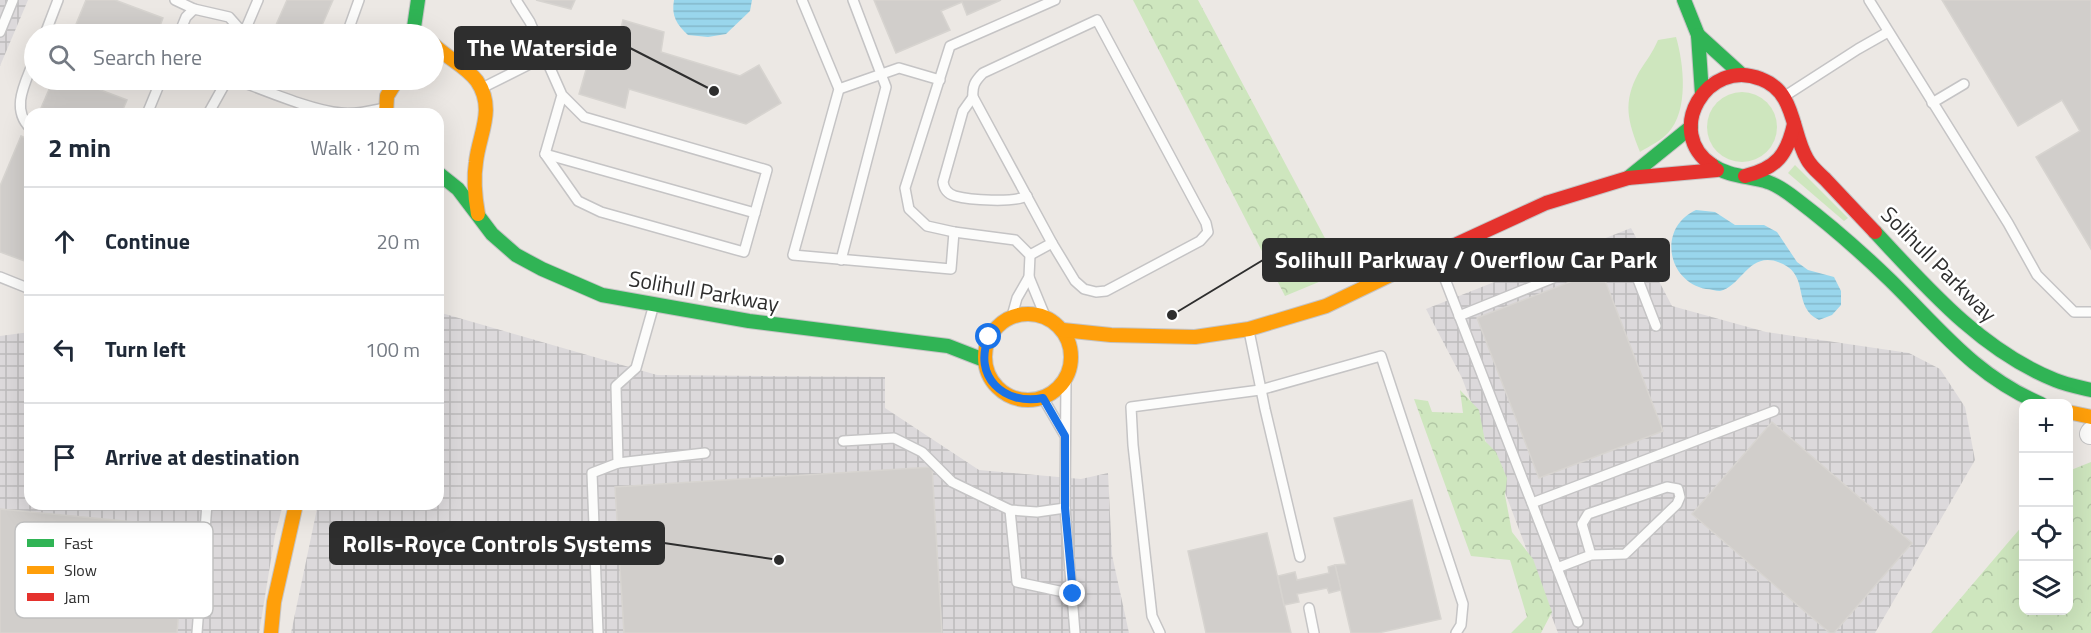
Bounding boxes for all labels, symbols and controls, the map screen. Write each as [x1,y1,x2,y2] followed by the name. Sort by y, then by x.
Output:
[24,24,444,90] search box
[455,27,630,69] callout: The Waterside
[467,29,617,65] text: The Waterside
[93,40,202,74] text: Search here
[45,41,78,74] icon: search
[48,128,111,167] text: 2 min
[311,132,420,163] text: Walk · 120 m
[1873,198,2005,330] street label: Solihull Parkway
[105,224,190,258] text: Continue
[48,225,81,258] icon: ahead
[376,226,420,257] text: 20 m
[1263,239,1669,281] callout: Solihull Parkway / Overflow Car Park
[1275,241,1658,277] text: Solihull Parkway / Overflow Car Park
[626,261,782,321] street label: Solihull Parkway
[975,323,1001,349] route start
[105,332,186,366] text: Turn left
[48,333,81,366] icon: left
[365,334,420,365] text: 100 m
[2019,399,2073,615] map controls
[2019,399,2073,453] button: +
[105,440,300,474] text: Arrive at destination
[48,441,81,474] icon: arrive
[2019,453,2073,507] button: −
[2019,507,2073,561] button: locate
[15,522,213,618] legend
[330,522,664,564] callout: Rolls-Royce Controls Systems
[342,525,652,561] text: Rolls-Royce Controls Systems
[64,531,93,555] text: Fast
[64,558,97,582] text: Slow
[2019,561,2073,615] button: layers
[1059,580,1085,606] route end
[64,585,90,609] text: Jam

